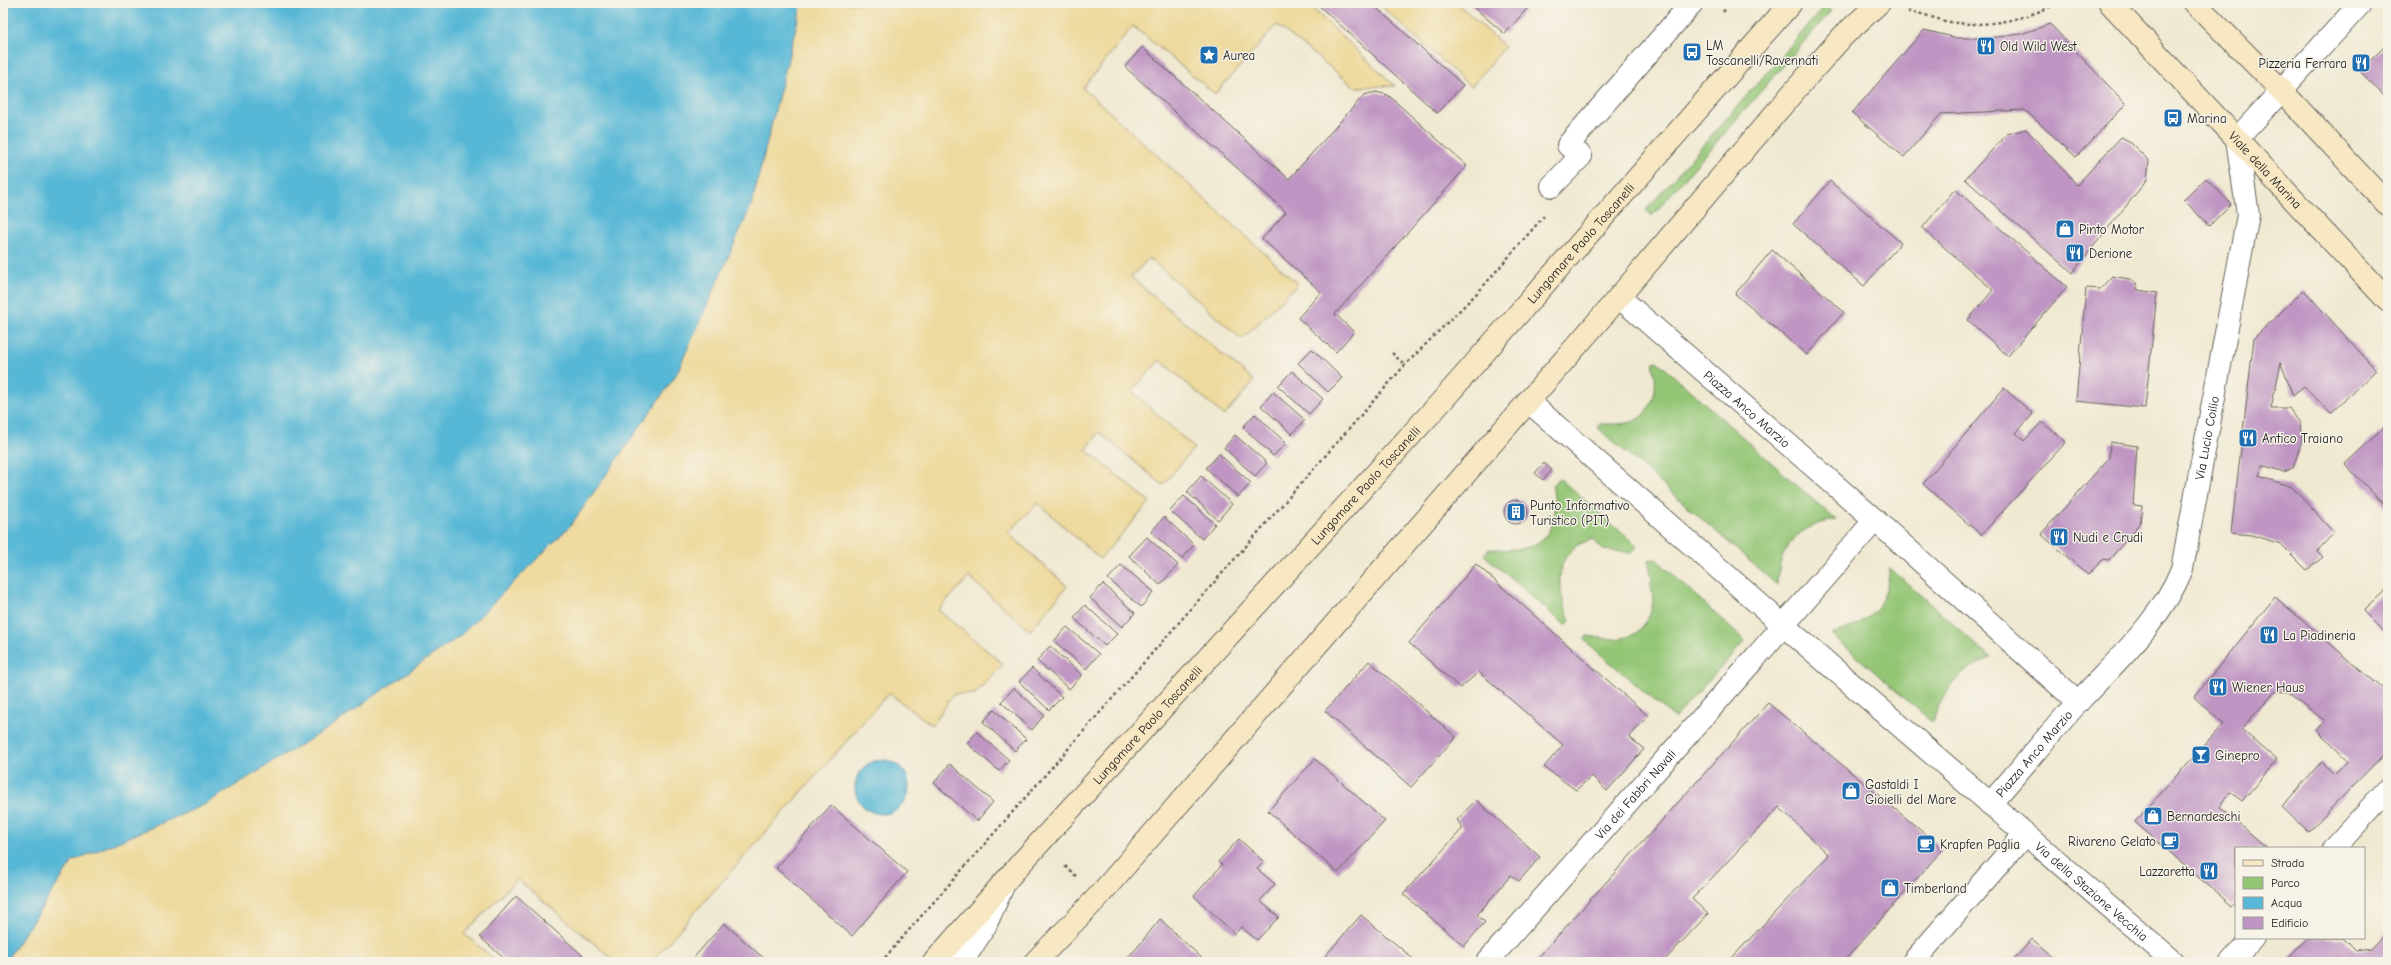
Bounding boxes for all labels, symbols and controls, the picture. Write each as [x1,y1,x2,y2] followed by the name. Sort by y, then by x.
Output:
[1975,35,1997,57] restaurant icon: Old Wild West
[1706,38,1818,68] place label: LM Toscanelli/Ravennati
[2000,39,2078,54] place label: Old Wild West
[1681,41,1703,63] bus stop icon: LM Toscanelli/Ravennati
[1198,44,1220,66] place icon: Aurea
[1223,48,1255,63] place label: Aurea
[2350,52,2372,74] restaurant icon: Pizzeria Ferrara
[2258,56,2347,71] place label: Pizzeria Ferrara
[2162,107,2184,129] bus stop icon: Marina
[2187,111,2227,126] place label: Marina
[2226,128,2305,211] street label: Viale della Marina
[1524,180,1637,306] street label: Lungomare Paolo Toscanelli
[2054,218,2076,240] shop icon: Pinto Motor
[2079,222,2145,237] place label: Pinto Motor
[2064,242,2086,264] restaurant icon: Derione
[2089,246,2133,261] place label: Derione
[1701,367,1794,450] street label: Piazza Anco Marzio
[2191,395,2222,481] street label: Via Lucio Coilio
[1308,423,1423,547] street label: Lungomare Paolo Toscanelli
[2237,427,2259,449] restaurant icon: Antico Traiano
[2262,431,2343,446] place label: Antico Traiano
[1530,498,1630,528] place label: Punto Informativo Turistico (PIT)
[1505,501,1527,523] building icon: Punto Informativo Turistico (PIT)
[2048,526,2070,548] restaurant icon: Nudi e Crudi
[2073,530,2143,545] place label: Nudi e Crudi
[2258,624,2280,646] restaurant icon: La Piadineria
[2283,628,2356,643] place label: La Piadineria
[1089,662,1205,787] street label: Lungomare Paolo Toscanelli
[2207,676,2229,698] restaurant icon: Wiener Haus
[2232,680,2304,695] place label: Wiener Haus
[1992,707,2075,800] street label: Piazza Anco Marzio
[2190,744,2212,766] bar icon: Ginepro
[1592,746,1679,842] street label: Via dei Fabbri Navali
[2215,748,2260,763] place label: Ginepro
[1865,777,1957,807] place label: Gastaldi I Gioielli del Mare
[1840,780,1862,802] shop icon: Gastaldi I Gioielli del Mare
[2142,805,2164,827] shop icon: Bernardeschi
[2167,809,2240,824] place label: Bernardeschi
[2159,830,2181,852] cafe icon: Rivareno Gelato
[1915,833,1937,855] cafe icon: Krapfen Paglia
[2068,834,2156,849] place label: Rivareno Gelato
[1940,837,2020,852] place label: Krapfen Paglia
[2032,838,2151,944] street label: Via della Stazione Vecchia
[2235,847,2365,939] legend
[2271,856,2304,870] text: Strada
[2198,860,2220,882] restaurant icon: Lazzaretta
[2139,864,2195,879] place label: Lazzaretta
[2271,876,2300,890] text: Parco
[1879,877,1901,899] shop icon: Timberland
[1904,881,1967,896] place label: Timberland
[2271,896,2302,910] text: Acqua
[2271,916,2308,930] text: Edificio

